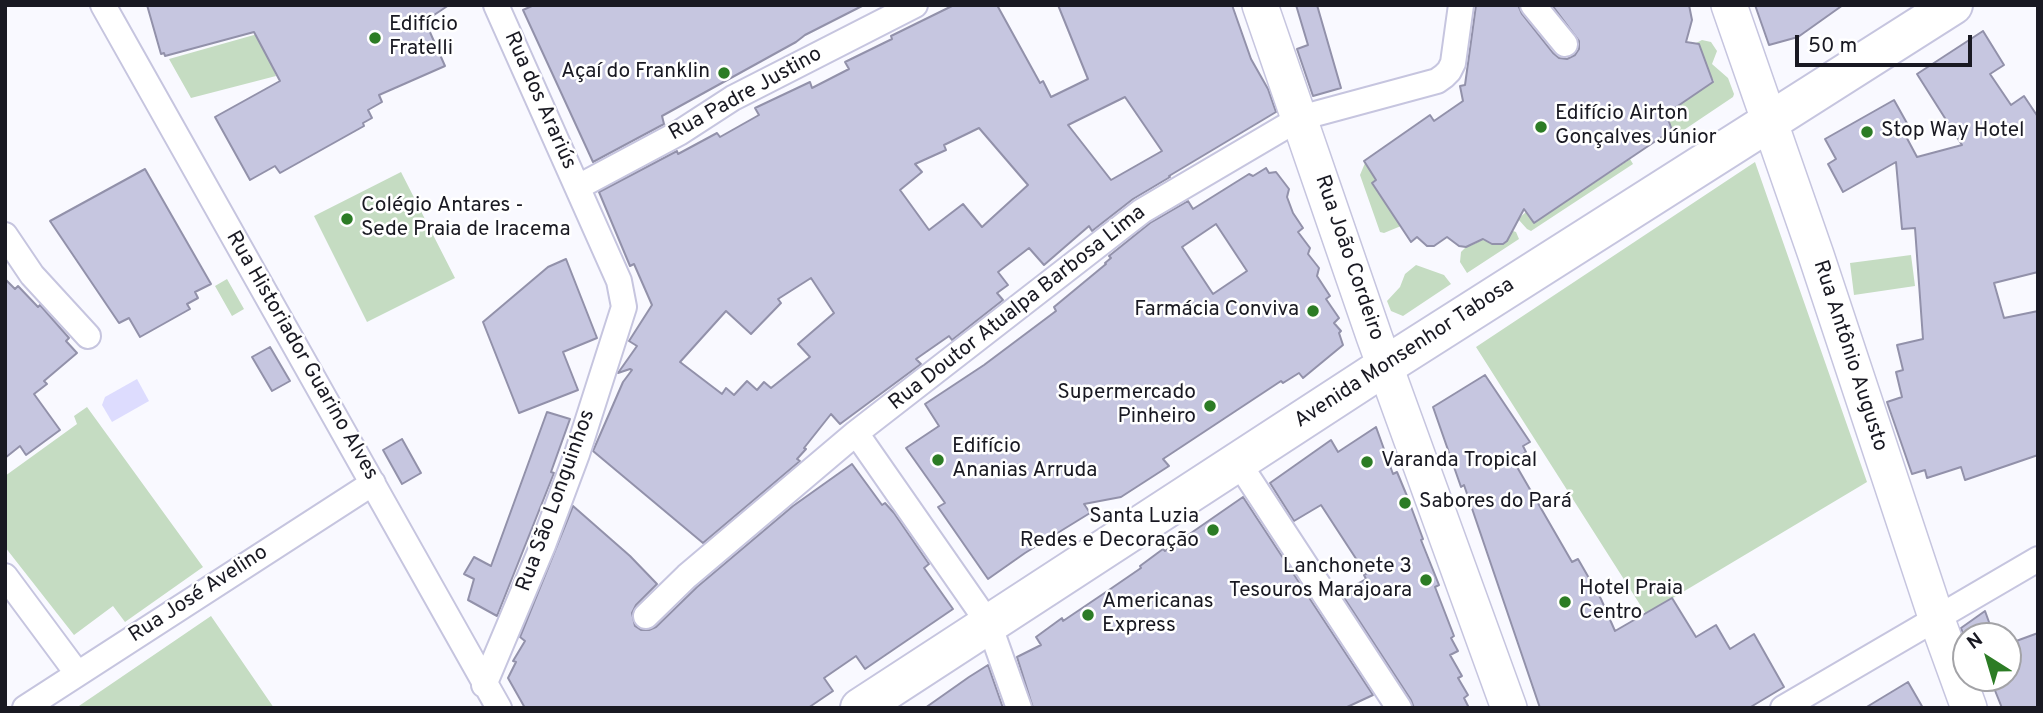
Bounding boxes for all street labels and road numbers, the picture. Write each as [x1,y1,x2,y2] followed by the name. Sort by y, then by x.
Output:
[497,28,581,174] street label: Rua dos Arariús
[665,43,827,147] street label: Rua Padre Justino
[1308,172,1388,344] street label: Rua João Cordeiro
[885,201,1151,417] street label: Rua Doutor Atualpa Barbosa Lima
[219,227,383,485] street label: Rua Historiador Guarino Alves
[1806,257,1892,455] street label: Rua Antônio Augusto
[1290,274,1520,434] street label: Avenida Monsenhor Tabosa
[512,407,602,595] street label: Rua São Longuinhos
[125,541,273,649] street label: Rua José Avelino

